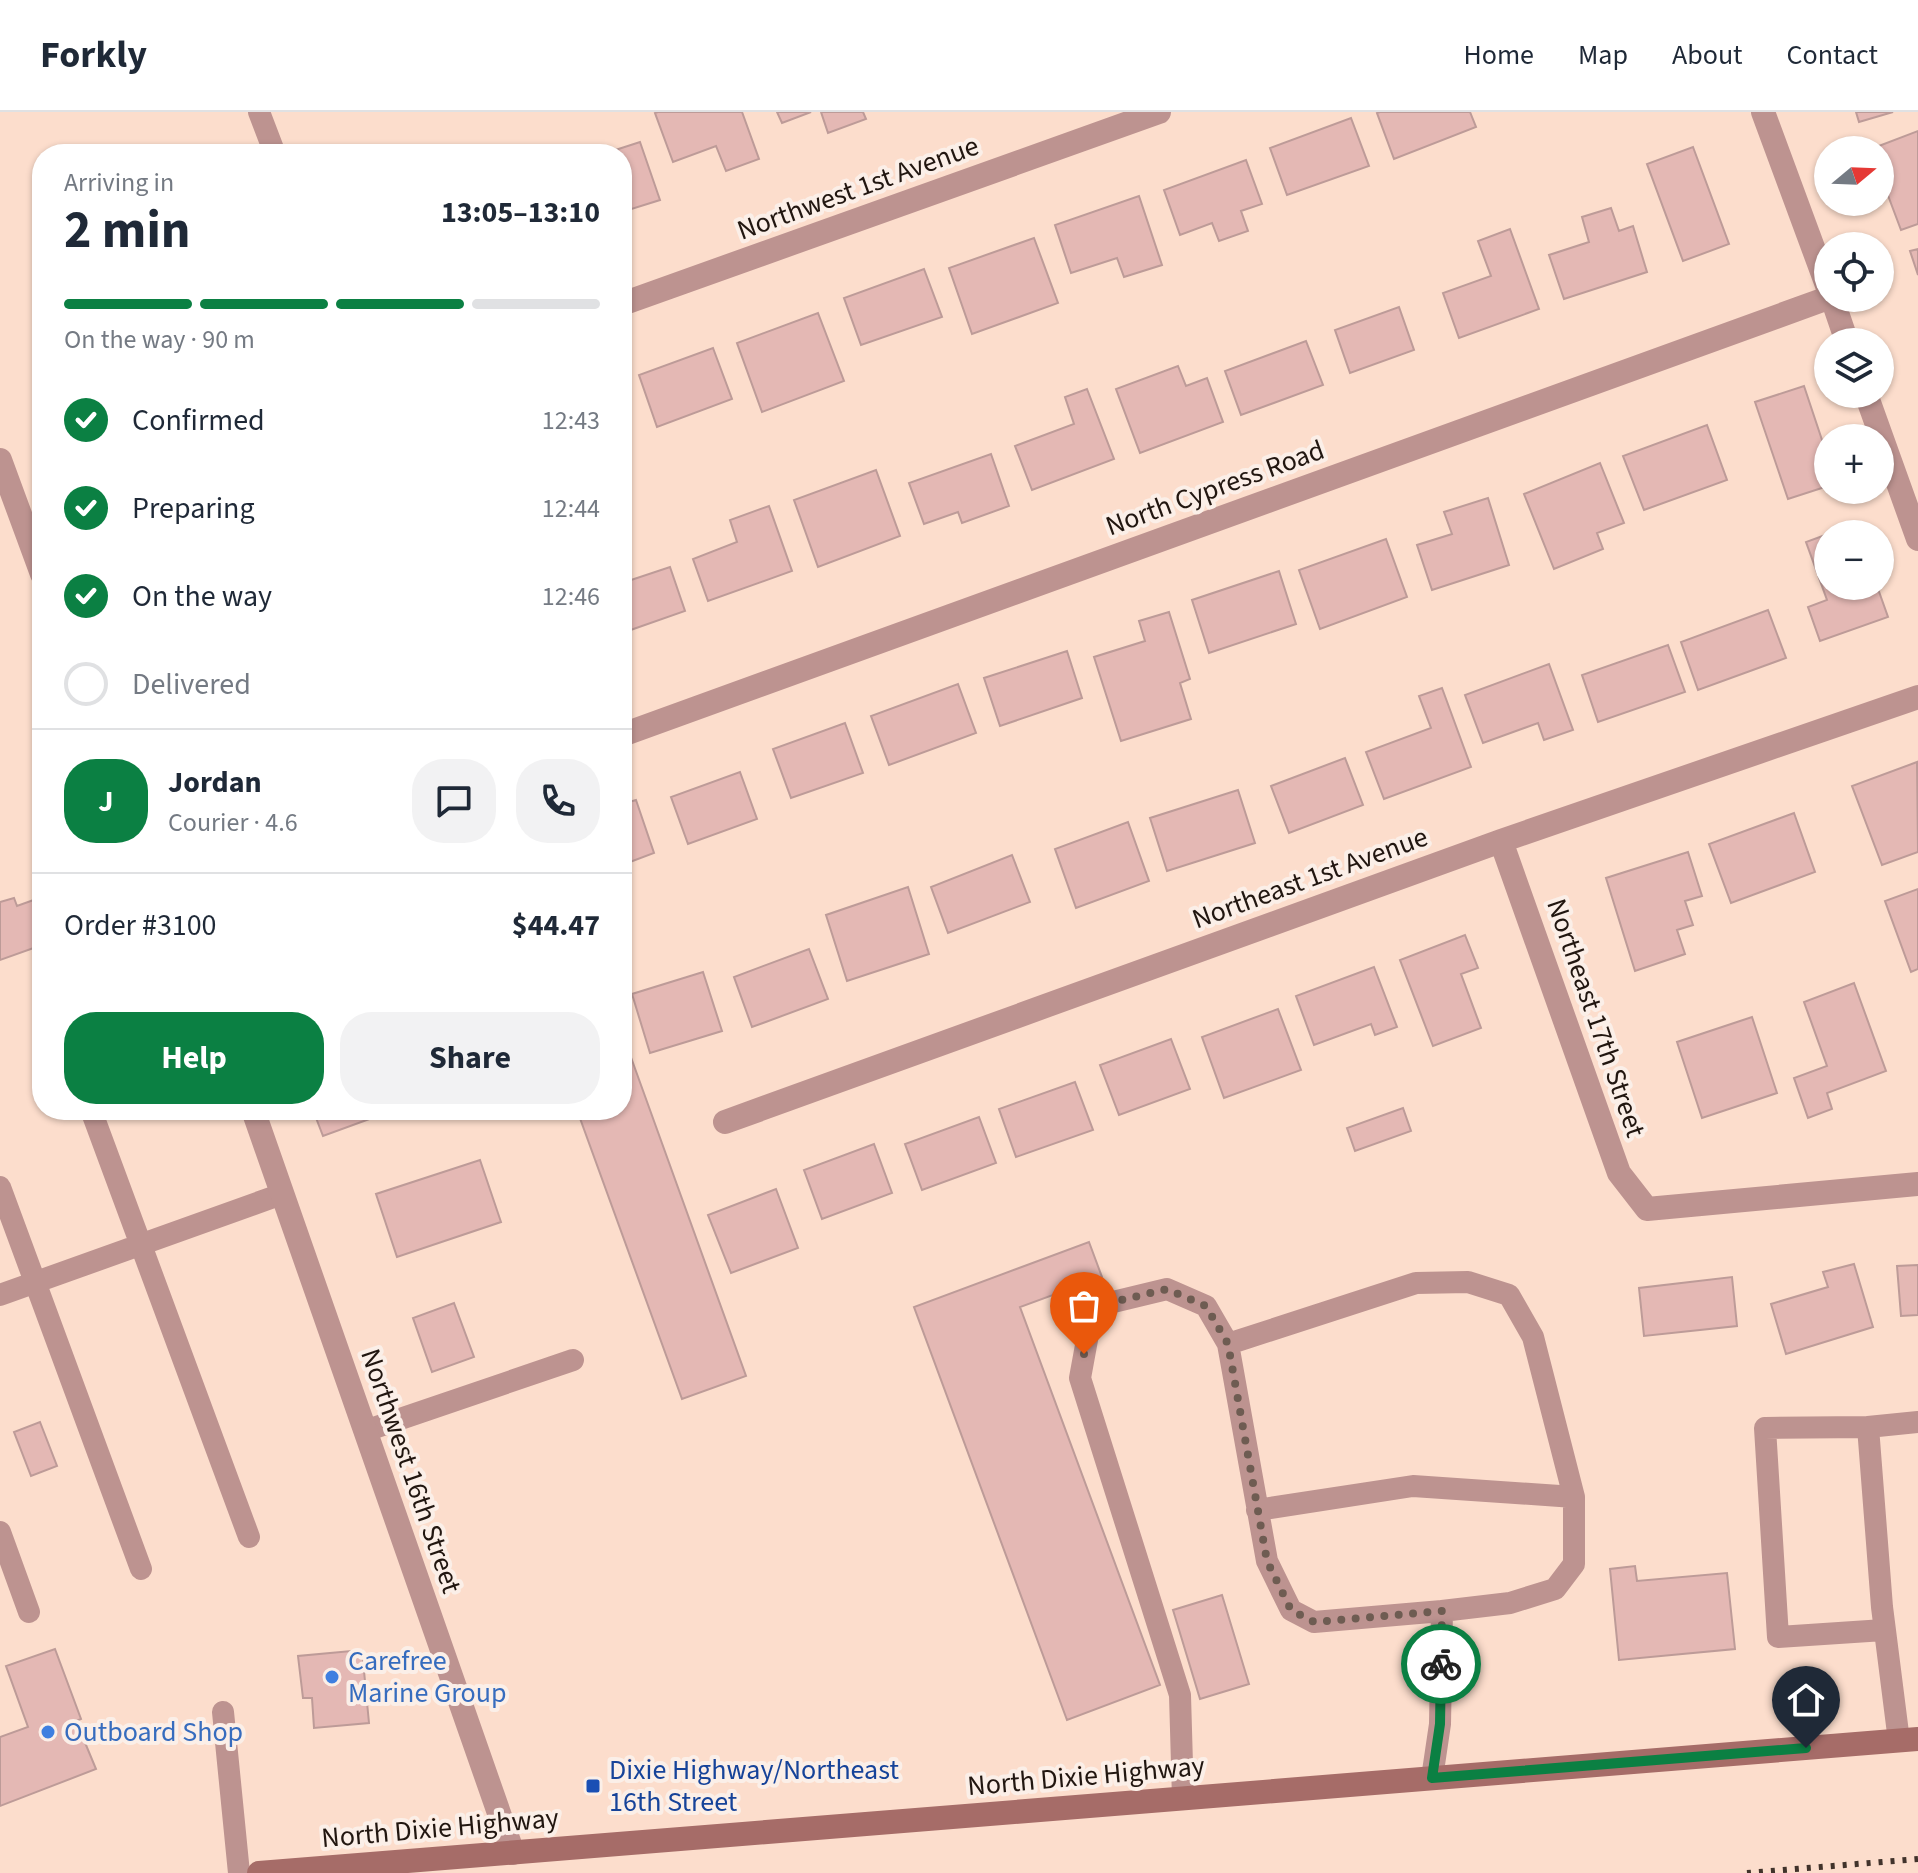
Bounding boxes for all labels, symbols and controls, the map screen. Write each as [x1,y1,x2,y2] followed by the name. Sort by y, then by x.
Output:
[40,28,147,82] text: Forkly
[1463,35,1534,75] text: Home
[1578,35,1628,75] text: Map
[1672,35,1743,75] text: About
[1787,35,1878,75] text: Contact
[732,126,984,250] street label: Northwest 1st Avenue
[1814,136,1894,216] north arrow
[1814,136,1894,600] map controls
[64,164,174,201] text: Arriving in
[441,191,600,234] text: 13:05–13:10
[64,194,191,268] text: 2 min
[1814,232,1894,312] button: locate
[64,321,255,358] text: On the way · 90 m
[1814,328,1894,408] button: layers
[64,398,108,442] icon: check
[132,399,265,442] text: Confirmed
[542,402,600,439] text: 12:43
[1814,424,1894,504] button: +
[1100,430,1330,546] street label: North Cypress Road
[64,486,108,530] icon: check
[132,487,255,530] text: Preparing
[542,490,600,527] text: 12:44
[1814,520,1894,600] button: −
[64,574,108,618] icon: check
[132,575,272,618] text: On the way
[542,578,600,615] text: 12:46
[132,663,251,706] text: Delivered
[412,759,496,843] button: chat
[516,759,600,843] button: phone
[168,761,262,804] text: Jordan
[98,780,114,823] text: J
[168,804,298,841] text: Courier · 4.6
[1187,817,1433,939] street label: Northeast 1st Avenue
[1536,893,1656,1143] street label: Northeast 17th Street
[64,904,217,947] text: Order #3100
[512,904,600,947] text: $44.47
[64,1012,324,1104] button: Help
[340,1012,600,1104] button: Share
[1050,1272,1118,1354] pin
[1062,1284,1106,1328] icon: bag
[350,1343,472,1599] street label: Northwest 16th Street
[1401,1624,1481,1704] courier
[348,1641,507,1713] place label: Carefree Marine Group
[1419,1642,1463,1686] icon: bike
[1772,1666,1840,1748] pin
[323,1668,341,1686] marker: Carefree Marine Group
[1784,1678,1828,1722] icon: home
[64,1712,243,1752] place label: Outboard Shop
[39,1723,57,1741] marker: Outboard Shop
[966,1746,1206,1806] street label: North Dixie Highway
[609,1750,899,1822] place label: Dixie Highway/Northeast 16th Street
[584,1777,602,1795] marker: Dixie Highway/Northeast 16th Street
[320,1798,560,1858] street label: North Dixie Highway

